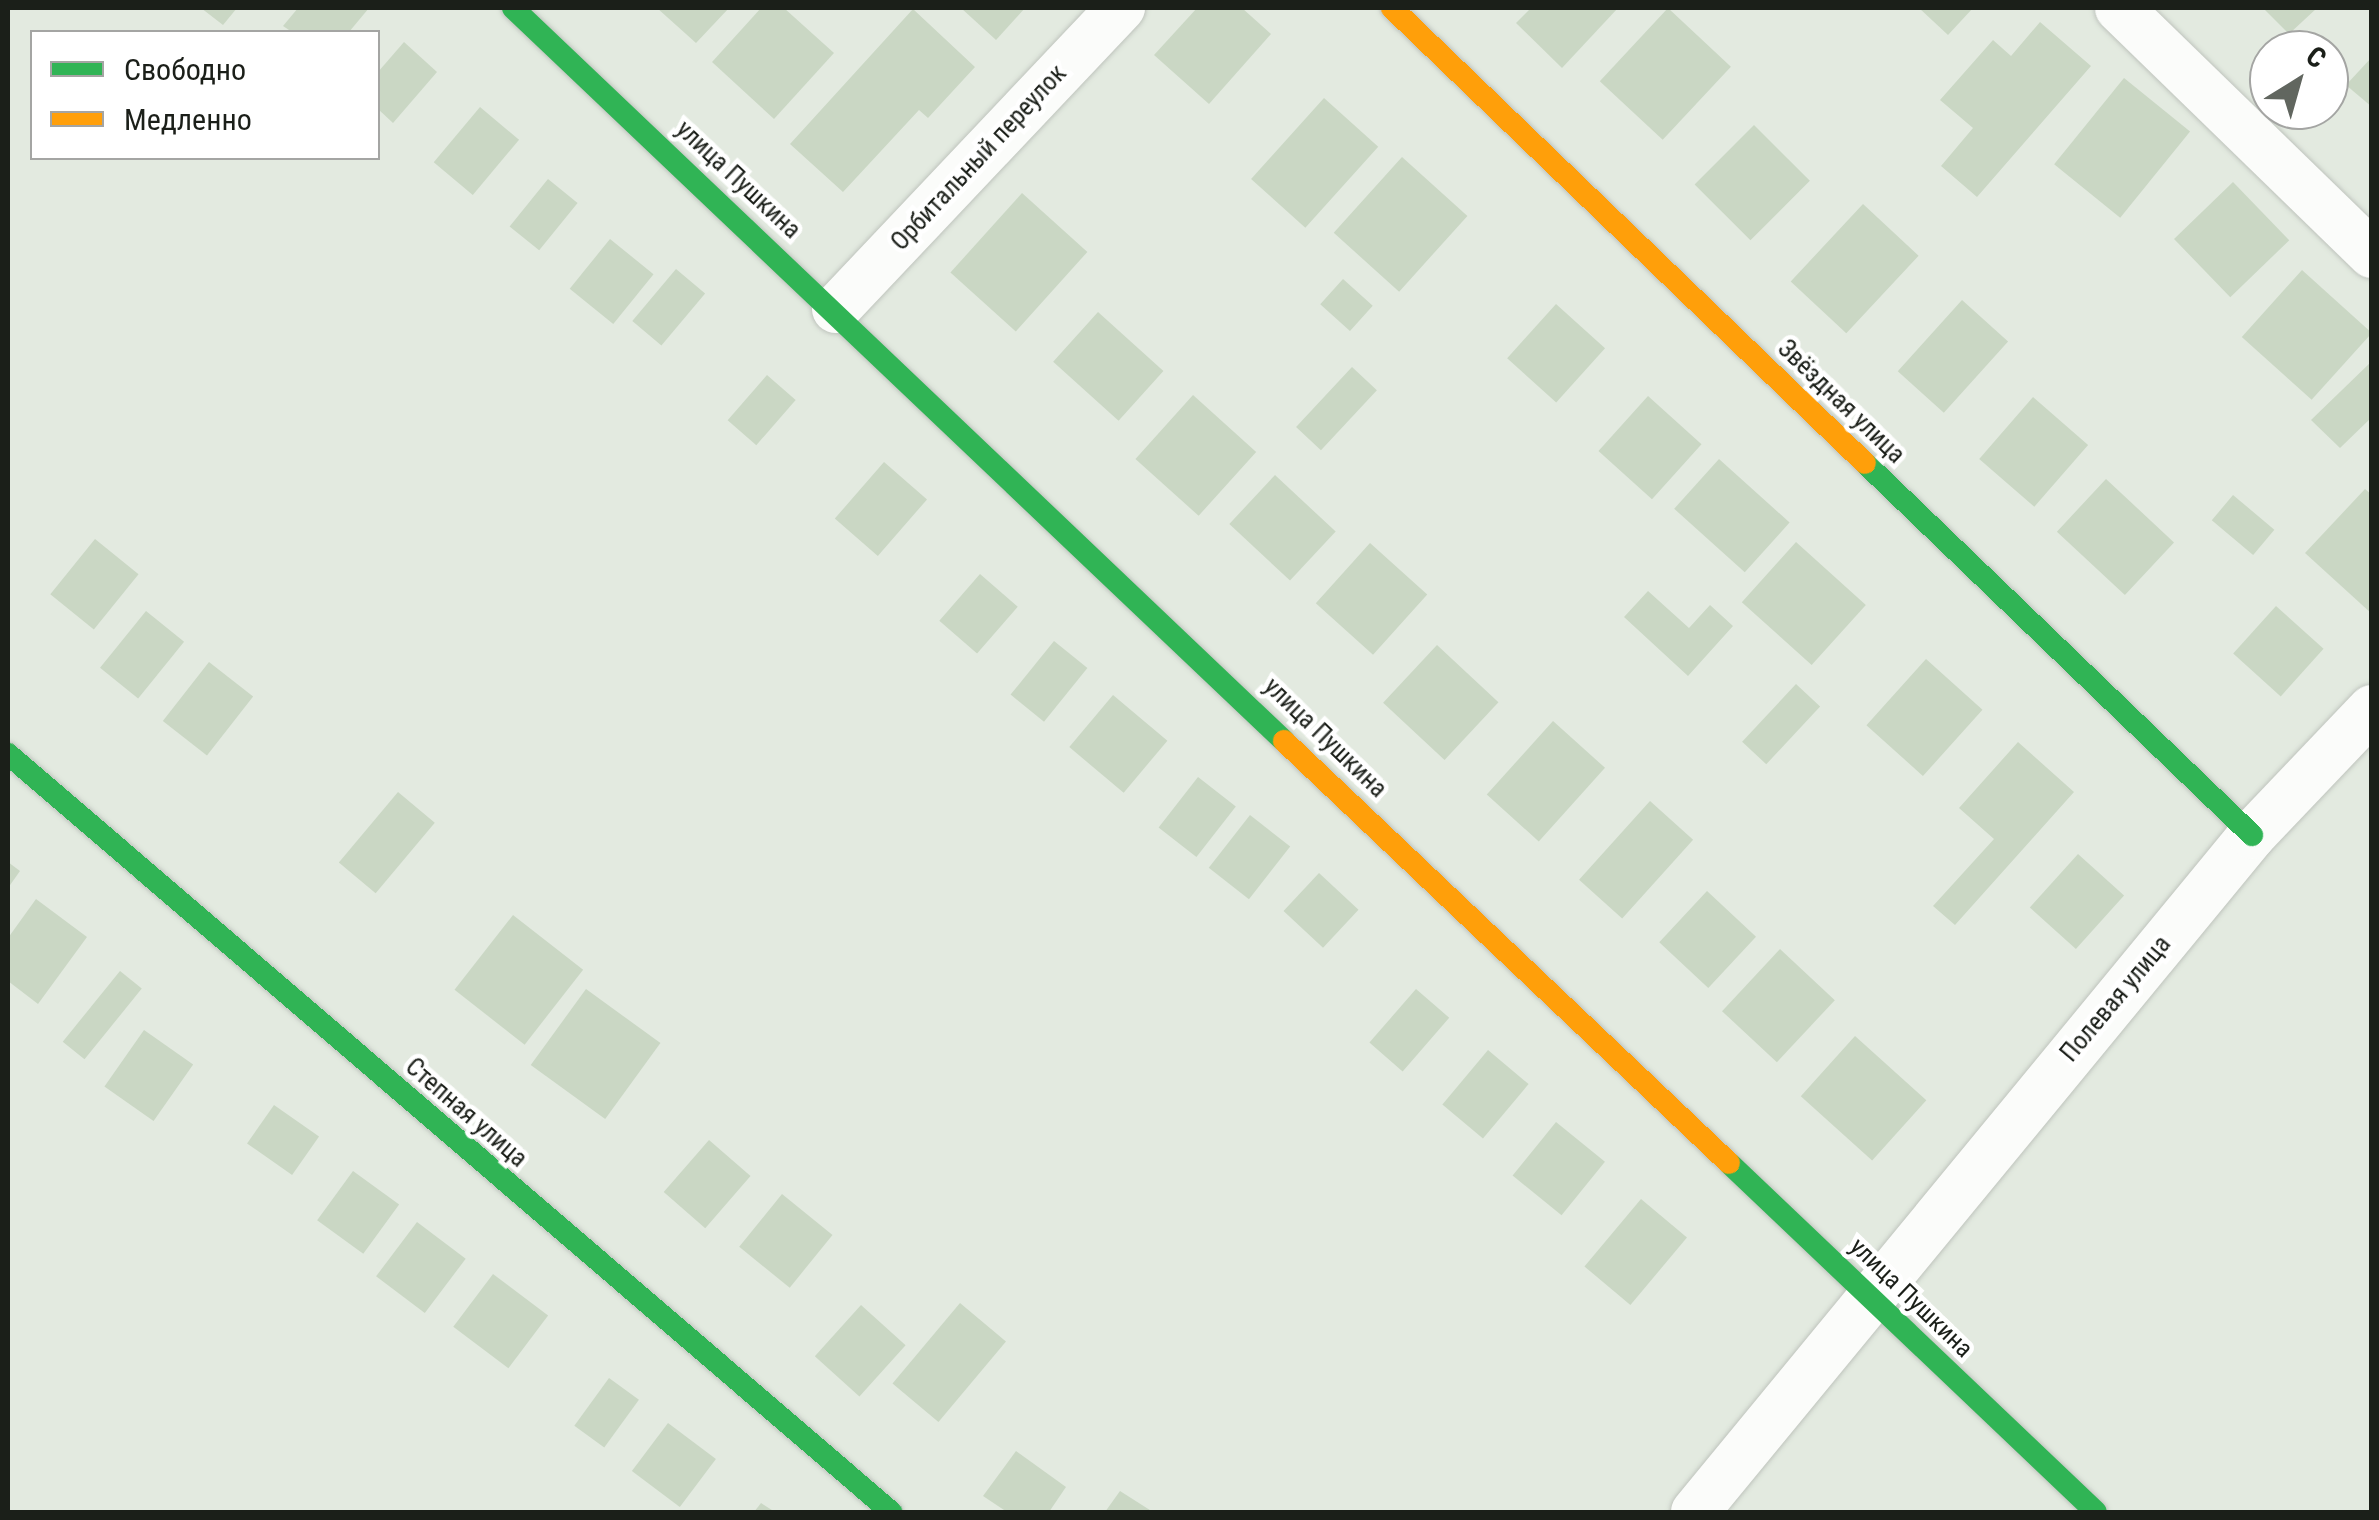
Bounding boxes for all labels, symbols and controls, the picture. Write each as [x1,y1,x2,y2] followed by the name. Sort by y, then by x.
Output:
[30,30,380,160] legend
[2249,30,2349,130] north arrow
[2300,39,2332,75] text: С
[124,52,246,87] text: Свободно
[885,59,1073,257] street label: Орбитальный переулок
[124,102,252,137] text: Медленно
[670,115,806,245] street label: улица Пушкина
[1771,334,1911,470] street label: Звёздная улица
[1257,672,1393,804] street label: улица Пушкина
[2055,930,2177,1068] street label: Полевая улица
[399,1052,533,1174] street label: Степная улица
[1843,1232,1979,1364] street label: улица Пушкина

